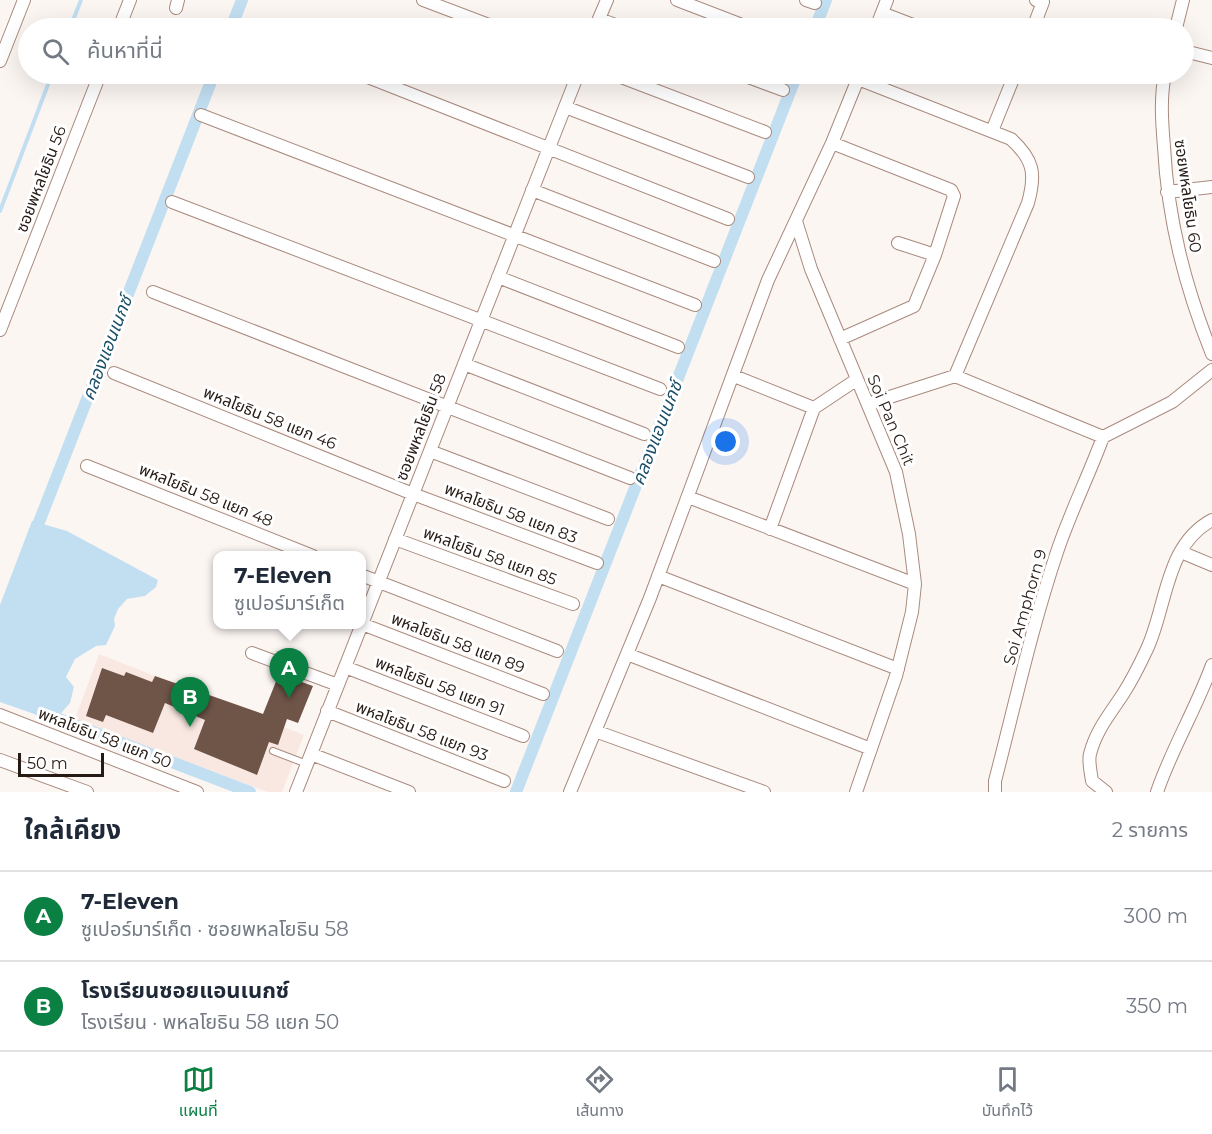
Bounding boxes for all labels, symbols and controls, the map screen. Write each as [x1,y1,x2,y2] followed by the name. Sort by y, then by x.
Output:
[18,18,1194,84] search box
[39,35,72,68] icon: search
[87,37,163,64] text: ค้นหาที่นี่
[12,123,70,235] street label: ซอยพหลโยธิน 56
[1171,138,1205,254] street label: ซอยพหลโยธิน 60
[77,290,138,403] water label: คลองแอนเนกซ์
[392,371,450,483] street label: ซอยพหลโยธิน 58
[863,372,919,469] street label: Soi Pan Chit
[627,375,688,488] water label: คลองแอนเนกซ์
[201,383,340,453] street label: พหลโยธิน 58 แยก 46
[711,427,740,456] your location
[136,459,276,531] street label: พหลโยธิน 58 แยก 48
[442,479,580,547] street label: พหลโยธิน 58 แยก 83
[421,523,559,589] street label: พหลโยธิน 58 แยก 85
[999,547,1051,667] street label: Soi Amphorn 9
[213,551,366,629] popup
[234,562,332,589] text: 7-Eleven
[234,591,345,615] text: ซูเปอร์มาร์เก็ต
[388,609,528,677] street label: พหลโยธิน 58 แยก 89
[270,648,308,698] pin: A
[373,653,507,719] street label: พหลโยธิน 58 แยก 91
[170,678,210,727] pin: B
[353,697,491,765] street label: พหลโยธิน 58 แยก 93
[36,704,174,772] street label: พหลโยธิน 58 แยก 50
[18,750,104,778] scale bar
[27,754,68,773] text: 50 m
[24,814,121,846] text: ใกล้เคียง
[1112,818,1188,842] text: 2 รายการ
[81,888,179,915] text: 7-Eleven
[36,904,51,928] text: A
[1124,904,1188,928] text: 300 m
[81,917,349,941] text: ซูเปอร์มาร์เก็ต · ซอยพหลโยธิน 58
[81,977,289,1004] text: โรงเรียนซอยแอนเนกซ์
[36,994,51,1018] text: B
[1126,994,1188,1018] text: 350 m
[81,1010,339,1034] text: โรงเรียน · พหลโยธิน 58 แยก 50
[179,1063,218,1123] tab: แผนที่
[576,1063,624,1123] tab: เส้นทาง
[982,1063,1033,1123] tab: บันทึกไว้

